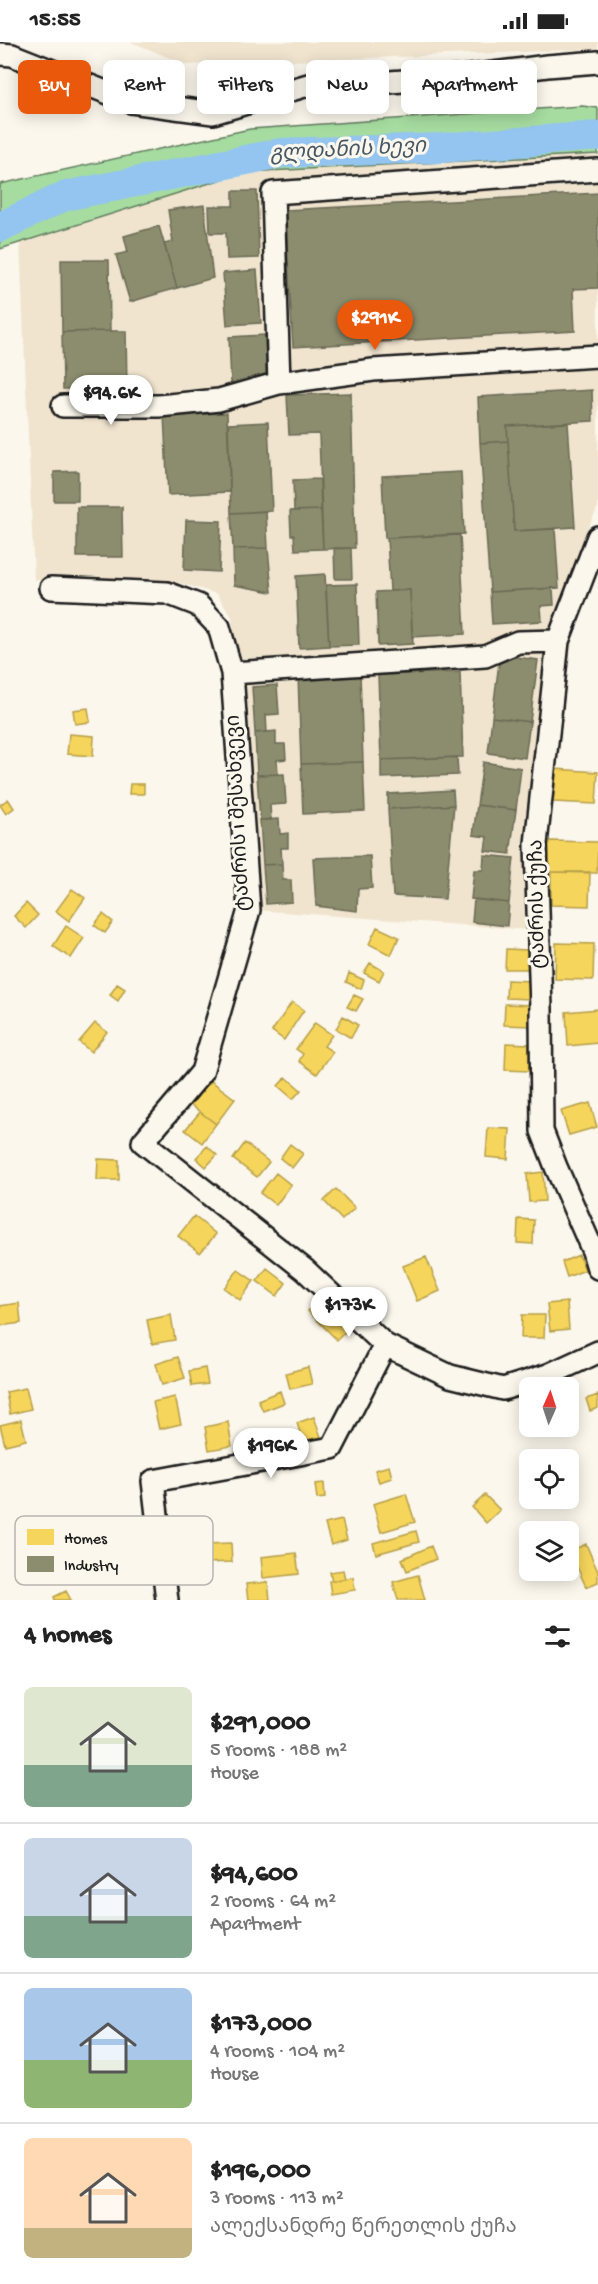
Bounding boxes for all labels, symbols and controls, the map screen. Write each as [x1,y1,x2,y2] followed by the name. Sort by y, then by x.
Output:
[30,8,81,34] text: 15:55
[18,60,91,114] chip: Buy
[103,60,185,114] chip: Rent
[197,60,294,114] chip: Filters
[306,60,389,114] chip: New
[401,60,537,114] chip: Apartment
[269,135,428,169] water label: გლდანის ხევი
[333,300,417,351] pin: $291K
[351,308,399,331] text: $291K
[62,375,160,426] pin: $94.6K
[83,383,139,406] text: $94.6K
[222,714,257,912] street label: ტაძრის I შესახვევი
[525,839,552,969] street label: ტაძრის ქუჩა
[307,1287,391,1338] pin: $173K
[325,1295,373,1318] text: $173K
[519,1377,579,1437] north arrow
[519,1377,579,1581] map controls
[229,1428,313,1479] pin: $196K
[247,1436,295,1459] text: $196K
[519,1449,579,1509] button: locate
[15,1516,213,1585] legend
[519,1521,579,1581] button: layers
[64,1531,108,1550] text: Homes
[64,1558,118,1577] text: Industry
[541,1620,574,1653] icon: filters
[24,1621,111,1652] text: 4 homes
[210,1709,310,1740] text: $291,000
[72,1711,144,1783] icon: home
[210,1740,347,1763] text: 5 rooms · 188 m²
[210,1763,259,1786] text: House
[210,1860,298,1891] text: $94,600
[72,1862,144,1934] icon: home
[210,1891,336,1914] text: 2 rooms · 64 m²
[210,1914,300,1937] text: Apartment
[210,2010,312,2041] text: $173,000
[72,2012,144,2084] icon: home
[210,2041,345,2064] text: 4 rooms · 104 m²
[210,2064,259,2087] text: House
[210,2157,311,2188] text: $196,000
[72,2162,144,2234] icon: home
[210,2188,344,2211] text: 3 rooms · 113 m²
[210,2217,517,2240] text: ალექსანდრე წერეთლის ქუჩა

